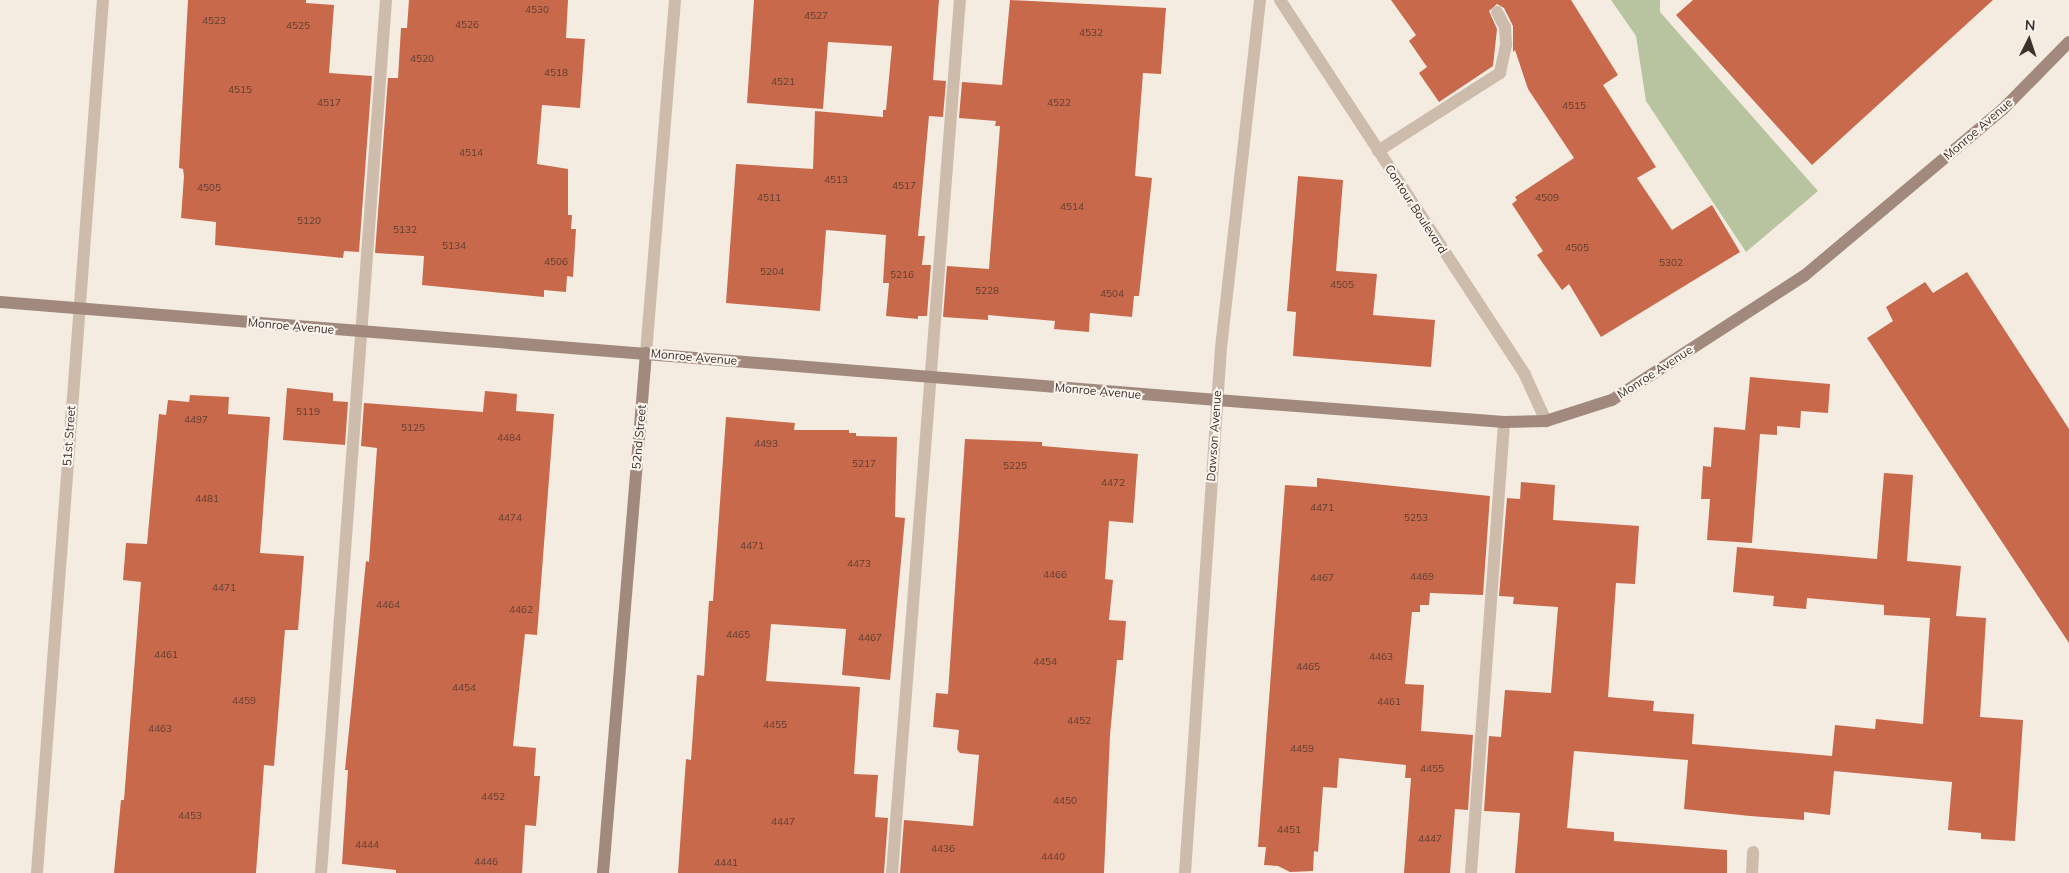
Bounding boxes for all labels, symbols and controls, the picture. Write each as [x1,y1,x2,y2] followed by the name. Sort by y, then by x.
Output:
[525,4,549,16] house number: 4530
[804,10,828,22] house number: 4527
[202,15,226,27] house number: 4523
[2004,15,2054,65] north arrow
[2024,16,2036,34] text: N
[455,19,479,31] house number: 4526
[286,20,310,32] house number: 4525
[1079,27,1103,39] house number: 4532
[410,53,434,65] house number: 4520
[544,67,568,79] house number: 4518
[771,76,795,88] house number: 4521
[228,84,252,96] house number: 4515
[1941,95,2015,163] street label: Monroe Avenue
[317,97,341,109] house number: 4517
[1047,97,1071,109] house number: 4522
[1562,100,1586,112] house number: 4515
[459,147,483,159] house number: 4514
[1382,162,1450,256] street label: Contour Boulevard
[824,174,848,186] house number: 4513
[892,180,916,192] house number: 4517
[197,182,221,194] house number: 4505
[757,192,781,204] house number: 4511
[1535,192,1559,204] house number: 4509
[1060,201,1084,213] house number: 4514
[297,215,321,227] house number: 5120
[393,224,417,236] house number: 5132
[442,240,466,252] house number: 5134
[1565,242,1589,254] house number: 4505
[544,256,568,268] house number: 4506
[1659,257,1683,269] house number: 5302
[760,266,784,278] house number: 5204
[890,269,914,281] house number: 5216
[1330,279,1354,291] house number: 4505
[975,285,999,297] house number: 5228
[1100,288,1124,300] house number: 4504
[247,315,335,337] street label: Monroe Avenue
[1615,342,1695,402] street label: Monroe Avenue
[650,346,738,368] street label: Monroe Avenue
[1054,380,1142,402] street label: Monroe Avenue
[1204,390,1224,482] street label: Dawson Avenue
[629,404,649,470] street label: 52nd Street
[60,405,78,467] street label: 51st Street
[296,406,320,418] house number: 5119
[184,414,208,426] house number: 4497
[401,422,425,434] house number: 5125
[497,432,521,444] house number: 4484
[754,438,778,450] house number: 4493
[852,458,876,470] house number: 5217
[1003,460,1027,472] house number: 5225
[1101,477,1125,489] house number: 4472
[195,493,219,505] house number: 4481
[1310,502,1334,514] house number: 4471
[498,512,522,524] house number: 4474
[1404,512,1428,524] house number: 5253
[740,540,764,552] house number: 4471
[847,558,871,570] house number: 4473
[1043,569,1067,581] house number: 4466
[1410,571,1434,583] house number: 4469
[1310,572,1334,584] house number: 4467
[212,582,236,594] house number: 4471
[376,599,400,611] house number: 4464
[509,604,533,616] house number: 4462
[726,629,750,641] house number: 4465
[858,632,882,644] house number: 4467
[154,649,178,661] house number: 4461
[1369,651,1393,663] house number: 4463
[1033,656,1057,668] house number: 4454
[1296,661,1320,673] house number: 4465
[452,682,476,694] house number: 4454
[232,695,256,707] house number: 4459
[1377,696,1401,708] house number: 4461
[1067,715,1091,727] house number: 4452
[763,719,787,731] house number: 4455
[148,723,172,735] house number: 4463
[1290,743,1314,755] house number: 4459
[1420,763,1444,775] house number: 4455
[481,791,505,803] house number: 4452
[1053,795,1077,807] house number: 4450
[178,810,202,822] house number: 4453
[771,816,795,828] house number: 4447
[1277,824,1301,836] house number: 4451
[1418,833,1442,845] house number: 4447
[355,839,379,851] house number: 4444
[931,843,955,855] house number: 4436
[1041,851,1065,863] house number: 4440
[474,856,498,868] house number: 4446
[714,857,738,869] house number: 4441

